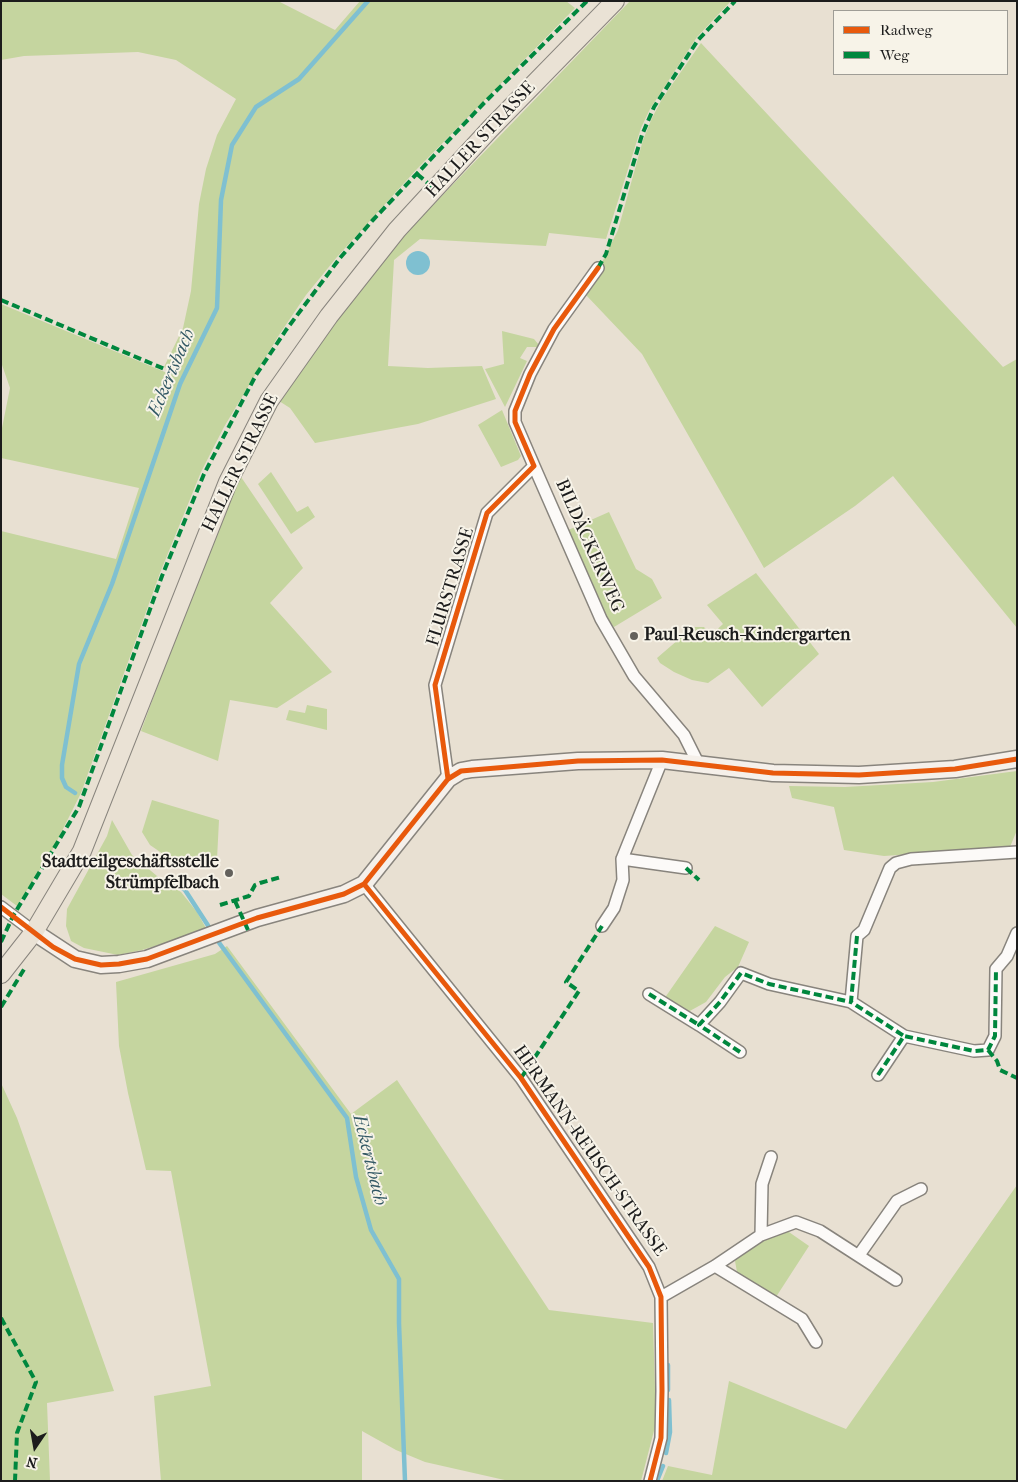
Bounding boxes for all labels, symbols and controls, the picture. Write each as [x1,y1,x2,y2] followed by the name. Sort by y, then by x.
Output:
[833,10,1008,75] legend
[880,21,932,39] text: Radweg
[880,46,909,64] text: Weg
[422,77,540,203] street label: HALLER STRASSE
[143,326,201,420] water label: Eckertsbach
[198,390,284,536] street label: HALLER STRASSE
[550,476,628,616] street label: BILDÄCKERWEG
[423,525,479,649] street label: FLURSTRASSE
[644,625,850,647] place label: Paul-Reusch-Kindergarten
[628,630,640,642] marker: Paul-Reusch-Kindergarten
[42,852,219,894] place label: Stadtteilgeschäftsstelle Strümpfelbach
[223,867,235,879] marker: Stadtteilgeschäftsstelle Strümpfelbach
[508,1041,670,1261] street label: HERMANN-REUSCH-STRASSE
[347,1112,391,1208] water label: Eckertsbach
[10,1422,60,1472] north arrow
[25,1453,39,1472] text: N

